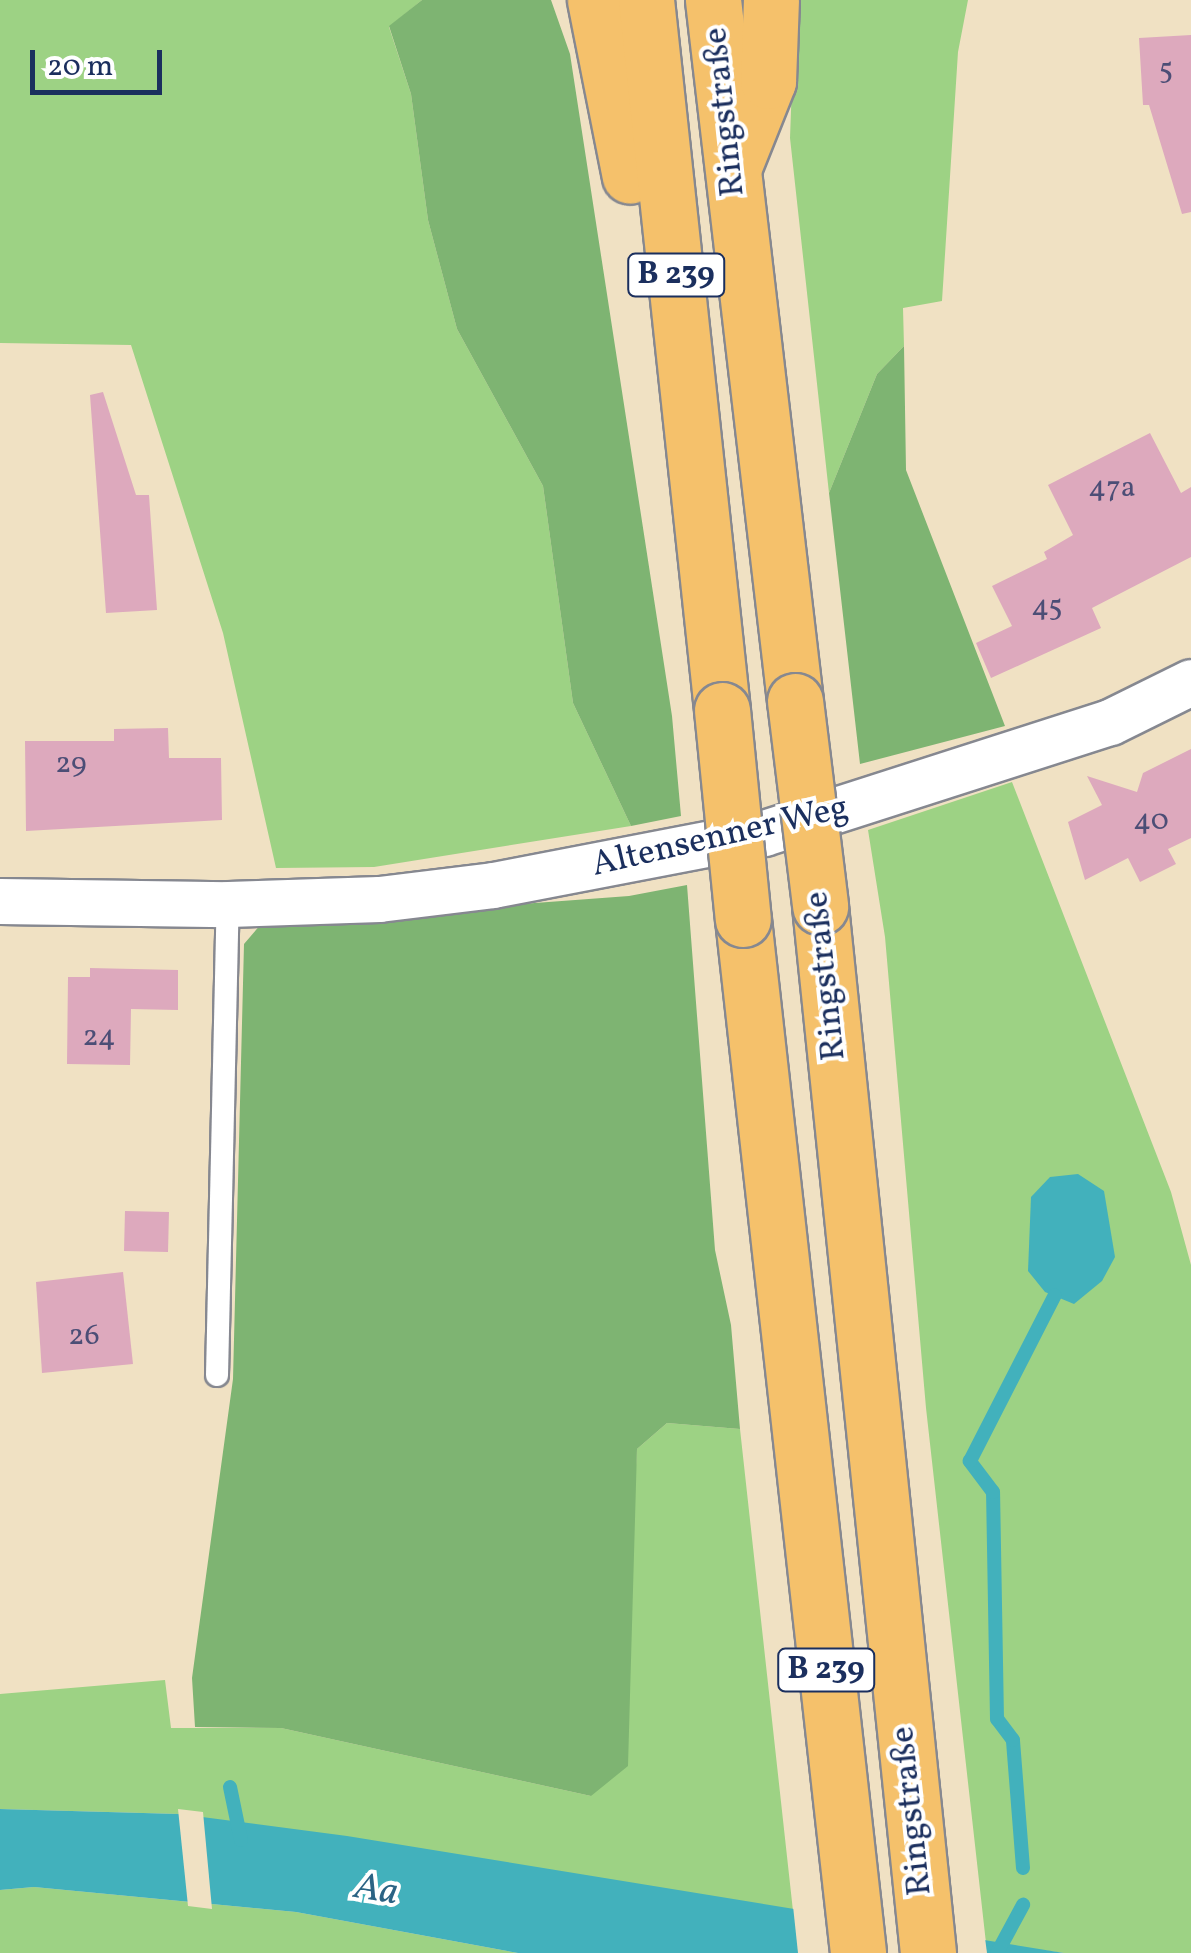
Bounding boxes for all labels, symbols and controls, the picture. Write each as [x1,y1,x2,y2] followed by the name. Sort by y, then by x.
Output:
[695,25,755,199] street label: Ringstraße
[35,30,168,92] scale bar
[47,46,113,88] text: 20 m
[1159,52,1173,88] house number: 5
[626,248,726,302] road number: B 239
[1088,470,1136,506] house number: 47a
[1031,589,1063,625] house number: 45
[55,746,87,782] house number: 29
[587,787,853,887] street label: Altensenner Weg
[1133,803,1169,839] house number: 40
[796,889,856,1063] street label: Ringstraße
[82,1019,116,1055] house number: 24
[68,1318,100,1354] house number: 26
[776,1643,876,1697] road number: B 239
[882,1724,942,1898] street label: Ringstraße
[351,1865,401,1917] water label: Aa

